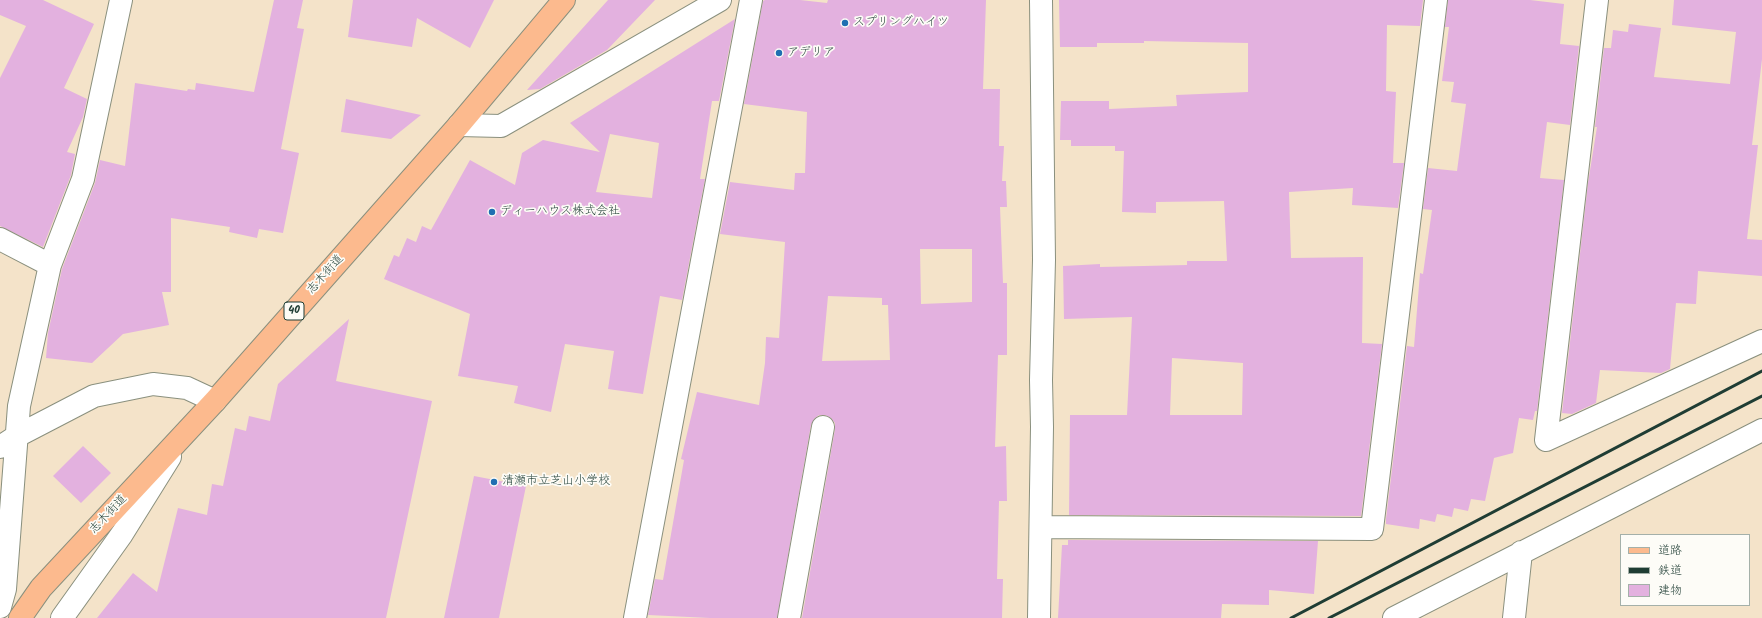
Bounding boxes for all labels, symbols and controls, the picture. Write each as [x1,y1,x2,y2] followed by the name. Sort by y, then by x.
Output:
[853,16,949,30] place label: スプリングハイツ
[840,18,850,28] marker: スプリングハイツ
[787,46,835,60] place label: アデリア
[774,48,784,58] marker: アデリア
[500,205,620,219] place label: ディーハウス株式会社
[487,207,497,217] marker: ディーハウス株式会社
[305,252,347,298] street label: 志木街道
[284,302,304,320] road number: 40
[502,475,610,489] place label: 清瀬市立芝山小学校
[489,477,499,487] marker: 清瀬市立芝山小学校
[87,493,131,537] street label: 志木街道
[1620,534,1750,606] legend
[1658,541,1682,560] text: 道路
[1658,561,1682,580] text: 鉄道
[1658,581,1682,600] text: 建物

